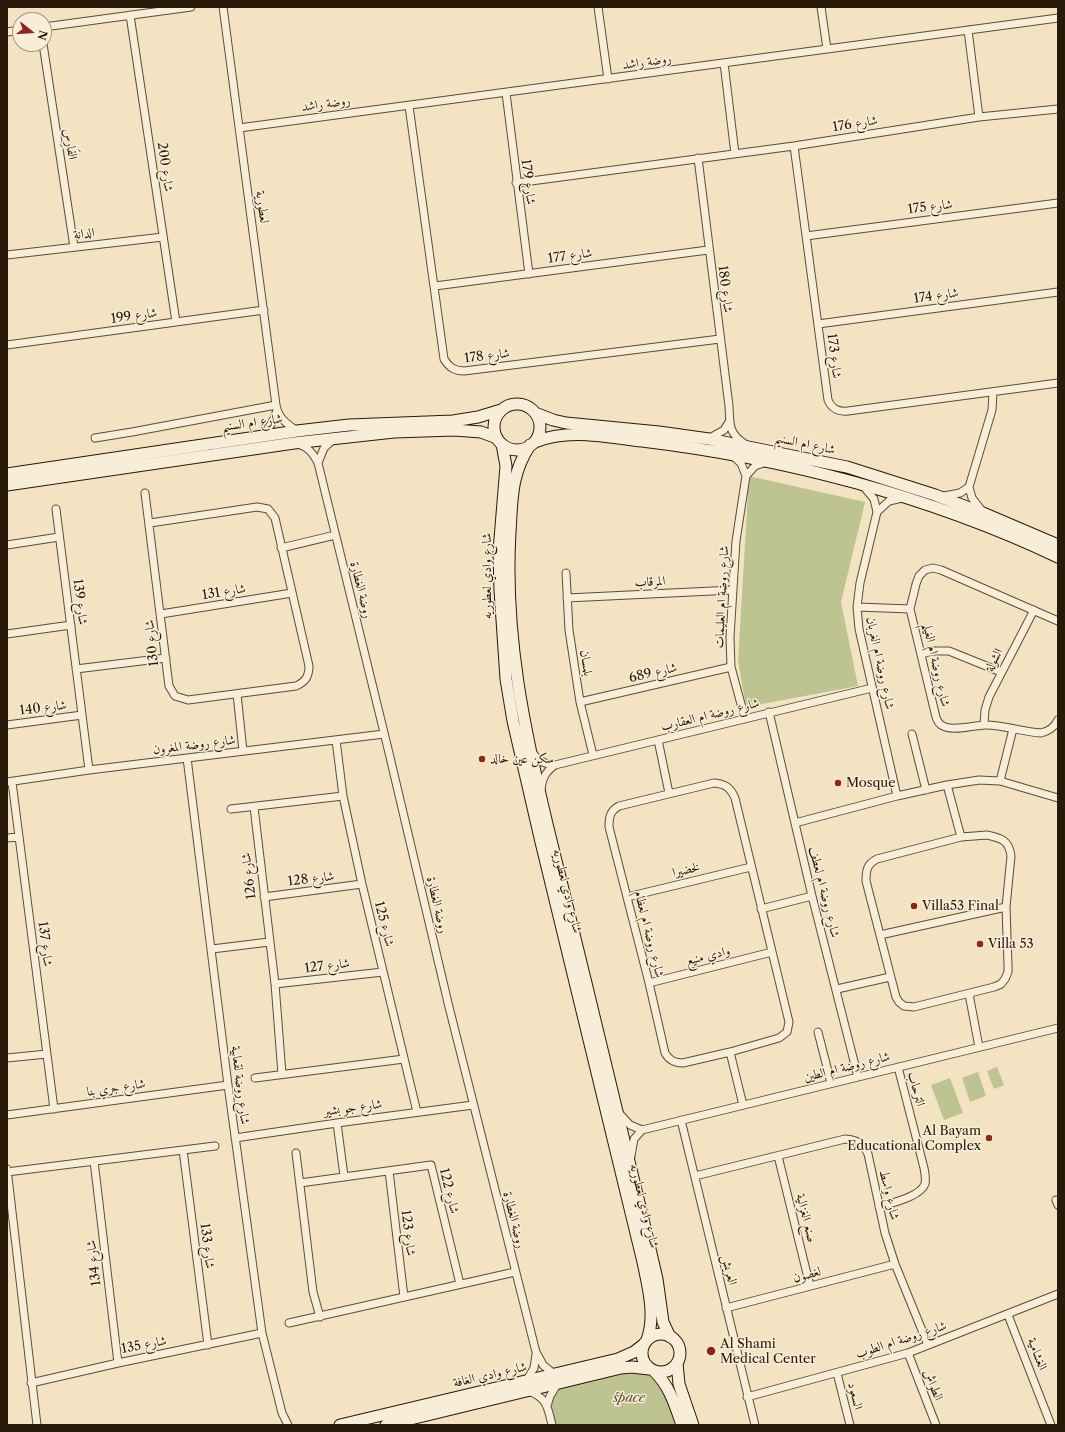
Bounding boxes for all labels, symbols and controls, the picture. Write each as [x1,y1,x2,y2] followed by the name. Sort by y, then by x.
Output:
[12,12,52,52] north arrow
[34,29,51,42] text: N
[621,51,673,73] street label: روضة راشد
[300,93,352,115] street label: روضة راشد
[831,113,879,135] street label: شارع 176
[60,127,80,161] street label: الفَارِس
[154,141,176,193] street label: شارع 200
[517,158,539,206] street label: شارع 179
[252,190,272,224] street label: لعطورية
[907,197,953,217] street label: شارع 175
[73,225,95,243] street label: الدانة
[547,245,593,267] street label: شارع 177
[714,265,736,313] street label: شارع 180
[913,285,959,307] street label: شارع 174
[110,305,158,327] street label: شارع 199
[824,333,844,379] street label: شارع 173
[463,345,511,367] street label: شارع 178
[221,411,283,435] street label: شارع ام السنيم
[773,430,837,458] street label: شارع ام السنيم
[479,533,495,619] street label: شارع وادي لعطوريه
[712,545,732,649] street label: شارع روضة ام العليمات
[346,560,376,620] street label: روضة الغطارة
[634,573,666,591] street label: المرقاب
[69,578,91,626] street label: شارع 139
[201,581,247,603] street label: شارع 131
[863,615,897,711] street label: شارع روضة ام الغربان
[142,619,162,667] street label: شارع 130
[919,622,953,708] street label: شارع روضة ام الغيلم
[981,646,1007,674] street label: الشولة
[576,649,596,677] street label: بلمسان
[627,660,679,686] street label: شارع 689
[659,695,761,735] street label: شارع روضة ام العقارب
[19,697,67,719] street label: شارع 140
[152,732,236,758] street label: شارع روضة المغرون
[490,751,554,767] place label: سكن عين خالد
[477,754,487,764] marker: سكن عين خالد
[846,775,896,791] place label: Mosque
[833,778,843,788] marker: Mosque
[805,845,843,939] street label: شارع روضة ام لعطف
[549,847,585,935] street label: شارع وادي لعطوريه
[238,852,260,900] street label: شارع 126
[671,859,701,881] street label: لخضيرا
[287,868,335,890] street label: شارع 128
[423,875,451,935] street label: روضة الغطارة
[631,889,667,979] street label: شارع روضة ام لعظام
[922,898,999,914] place label: Villa53 Final
[371,900,397,948] street label: شارع 125
[909,901,919,911] marker: Villa53 Final
[35,921,55,967] street label: شارع 137
[988,936,1034,952] place label: Villa 53
[975,939,985,949] marker: Villa 53
[684,943,732,969] street label: وادي منيع
[304,955,350,977] street label: شارع 127
[227,1045,253,1125] street label: شارع روضة لقعابية
[802,1049,892,1085] street label: شارع روضة ام الطين
[904,1070,928,1108] street label: الترحاب
[86,1076,146,1100] street label: شارع جري بنا
[323,1096,383,1120] street label: شارع جو بشير
[847,1123,981,1154] place label: Al Bayam Educational Complex
[984,1133,994,1143] marker: Al Bayam Educational Complex
[626,1162,662,1250] street label: شارع وادي لعطوريه
[436,1167,462,1215] street label: شارع 122
[876,1168,902,1222] street label: شارع واسط
[499,1190,529,1250] street label: روضة الغطارة
[792,1192,820,1244] street label: صنع الغزالية
[397,1209,419,1257] street label: شارع 123
[196,1222,218,1270] street label: شارع 133
[83,1239,105,1287] street label: شارع 134
[718,1253,740,1287] street label: العريش
[791,1264,823,1286] street label: لغصون
[853,1318,949,1362] street label: شارع روضة ام الطوب
[120,1333,168,1357] street label: شارع 135
[720,1336,816,1367] place label: Al Shami Medical Center
[1024,1336,1050,1372] street label: الغشامية
[705,1345,717,1357] marker: Al Shami Medical Center
[452,1359,528,1391] street label: شارع وادي الغافة
[920,1367,946,1403] street label: الطواش
[844,1381,866,1411] street label: السعود
[613,1390,645,1406] park label: space

